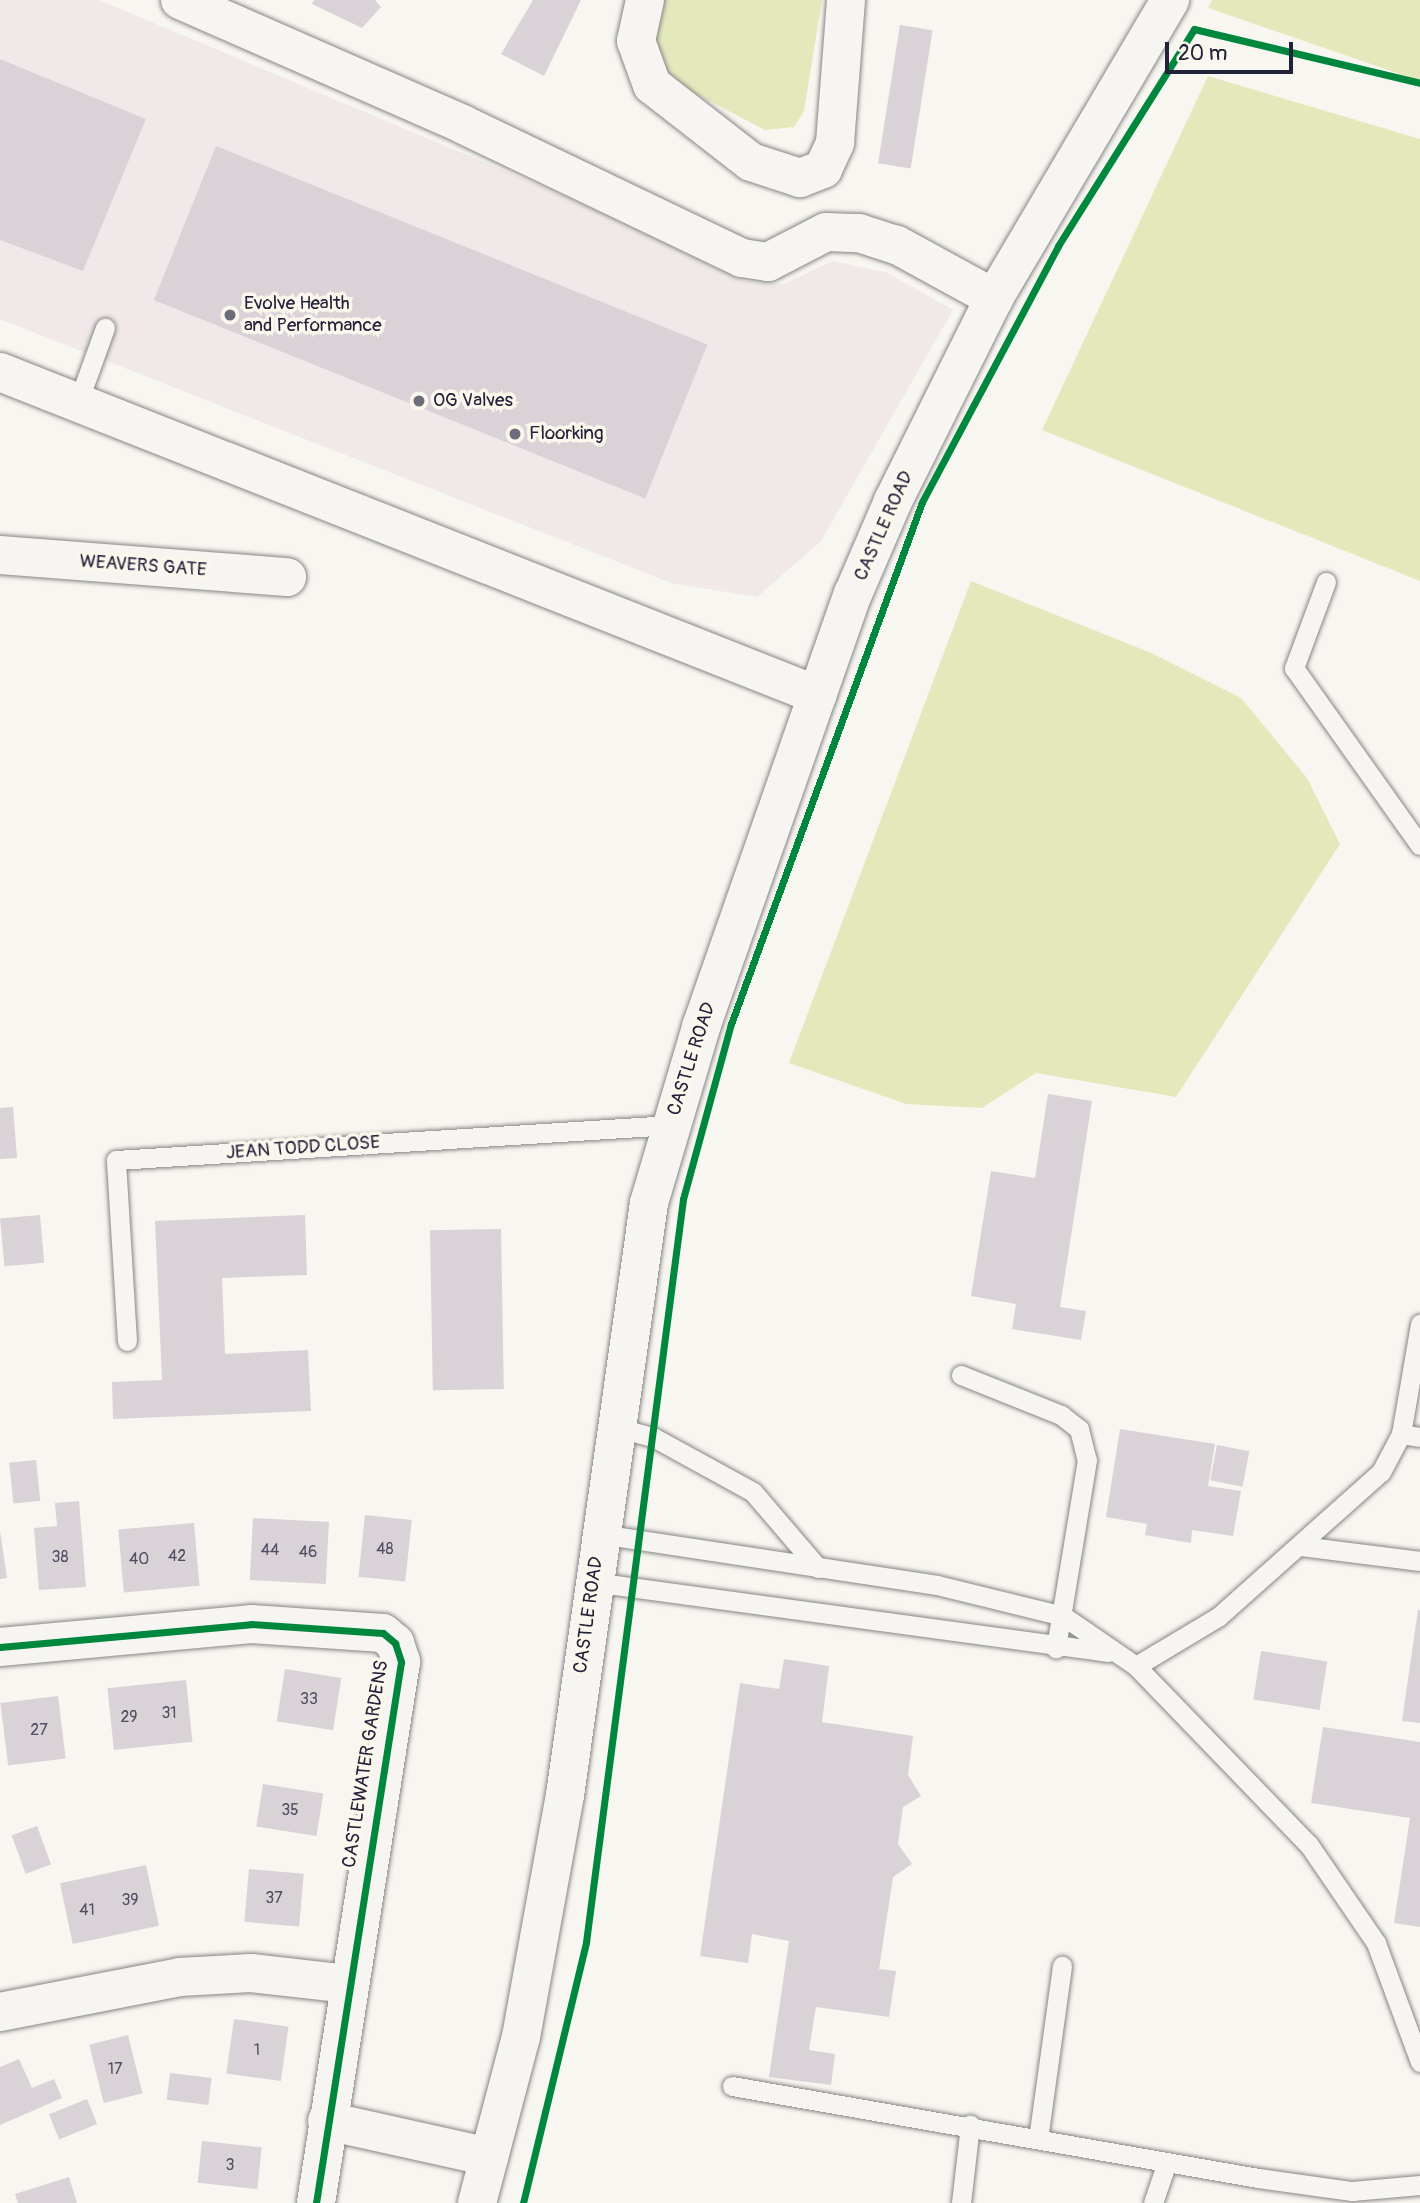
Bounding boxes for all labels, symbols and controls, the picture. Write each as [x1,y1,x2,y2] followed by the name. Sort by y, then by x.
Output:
[1168,28,1296,72] scale bar
[1178,40,1227,67] text: 20 m
[244,293,382,337] place label: Evolve Health and Performance
[222,307,238,323] marker: Evolve Health and Performance
[433,390,513,412] place label: OG Valves
[411,393,427,409] marker: OG Valves
[529,423,604,445] place label: Floorking
[507,426,523,442] marker: Floorking
[850,468,918,584] street label: CASTLE ROAD
[79,550,207,582] street label: WEAVERS GATE
[663,1000,721,1118] street label: CASTLE ROAD
[225,1131,381,1165] street label: JEAN TODD CLOSE
[376,1539,394,1559] house number: 48
[261,1540,279,1560] house number: 44
[299,1542,317,1562] house number: 46
[168,1546,186,1566] house number: 42
[52,1547,68,1567] house number: 38
[129,1549,149,1569] house number: 40
[570,1555,608,1675] street label: CASTLE ROAD
[338,1659,394,1869] street label: CASTLEWATER GARDENS
[300,1689,318,1709] house number: 33
[161,1703,177,1723] house number: 31
[120,1707,138,1727] house number: 29
[30,1720,48,1740] house number: 27
[281,1800,299,1820] house number: 35
[265,1888,283,1908] house number: 37
[121,1890,139,1910] house number: 39
[79,1900,95,1920] house number: 41
[254,2040,260,2060] house number: 1
[108,2059,122,2079] house number: 17
[226,2155,234,2175] house number: 3

